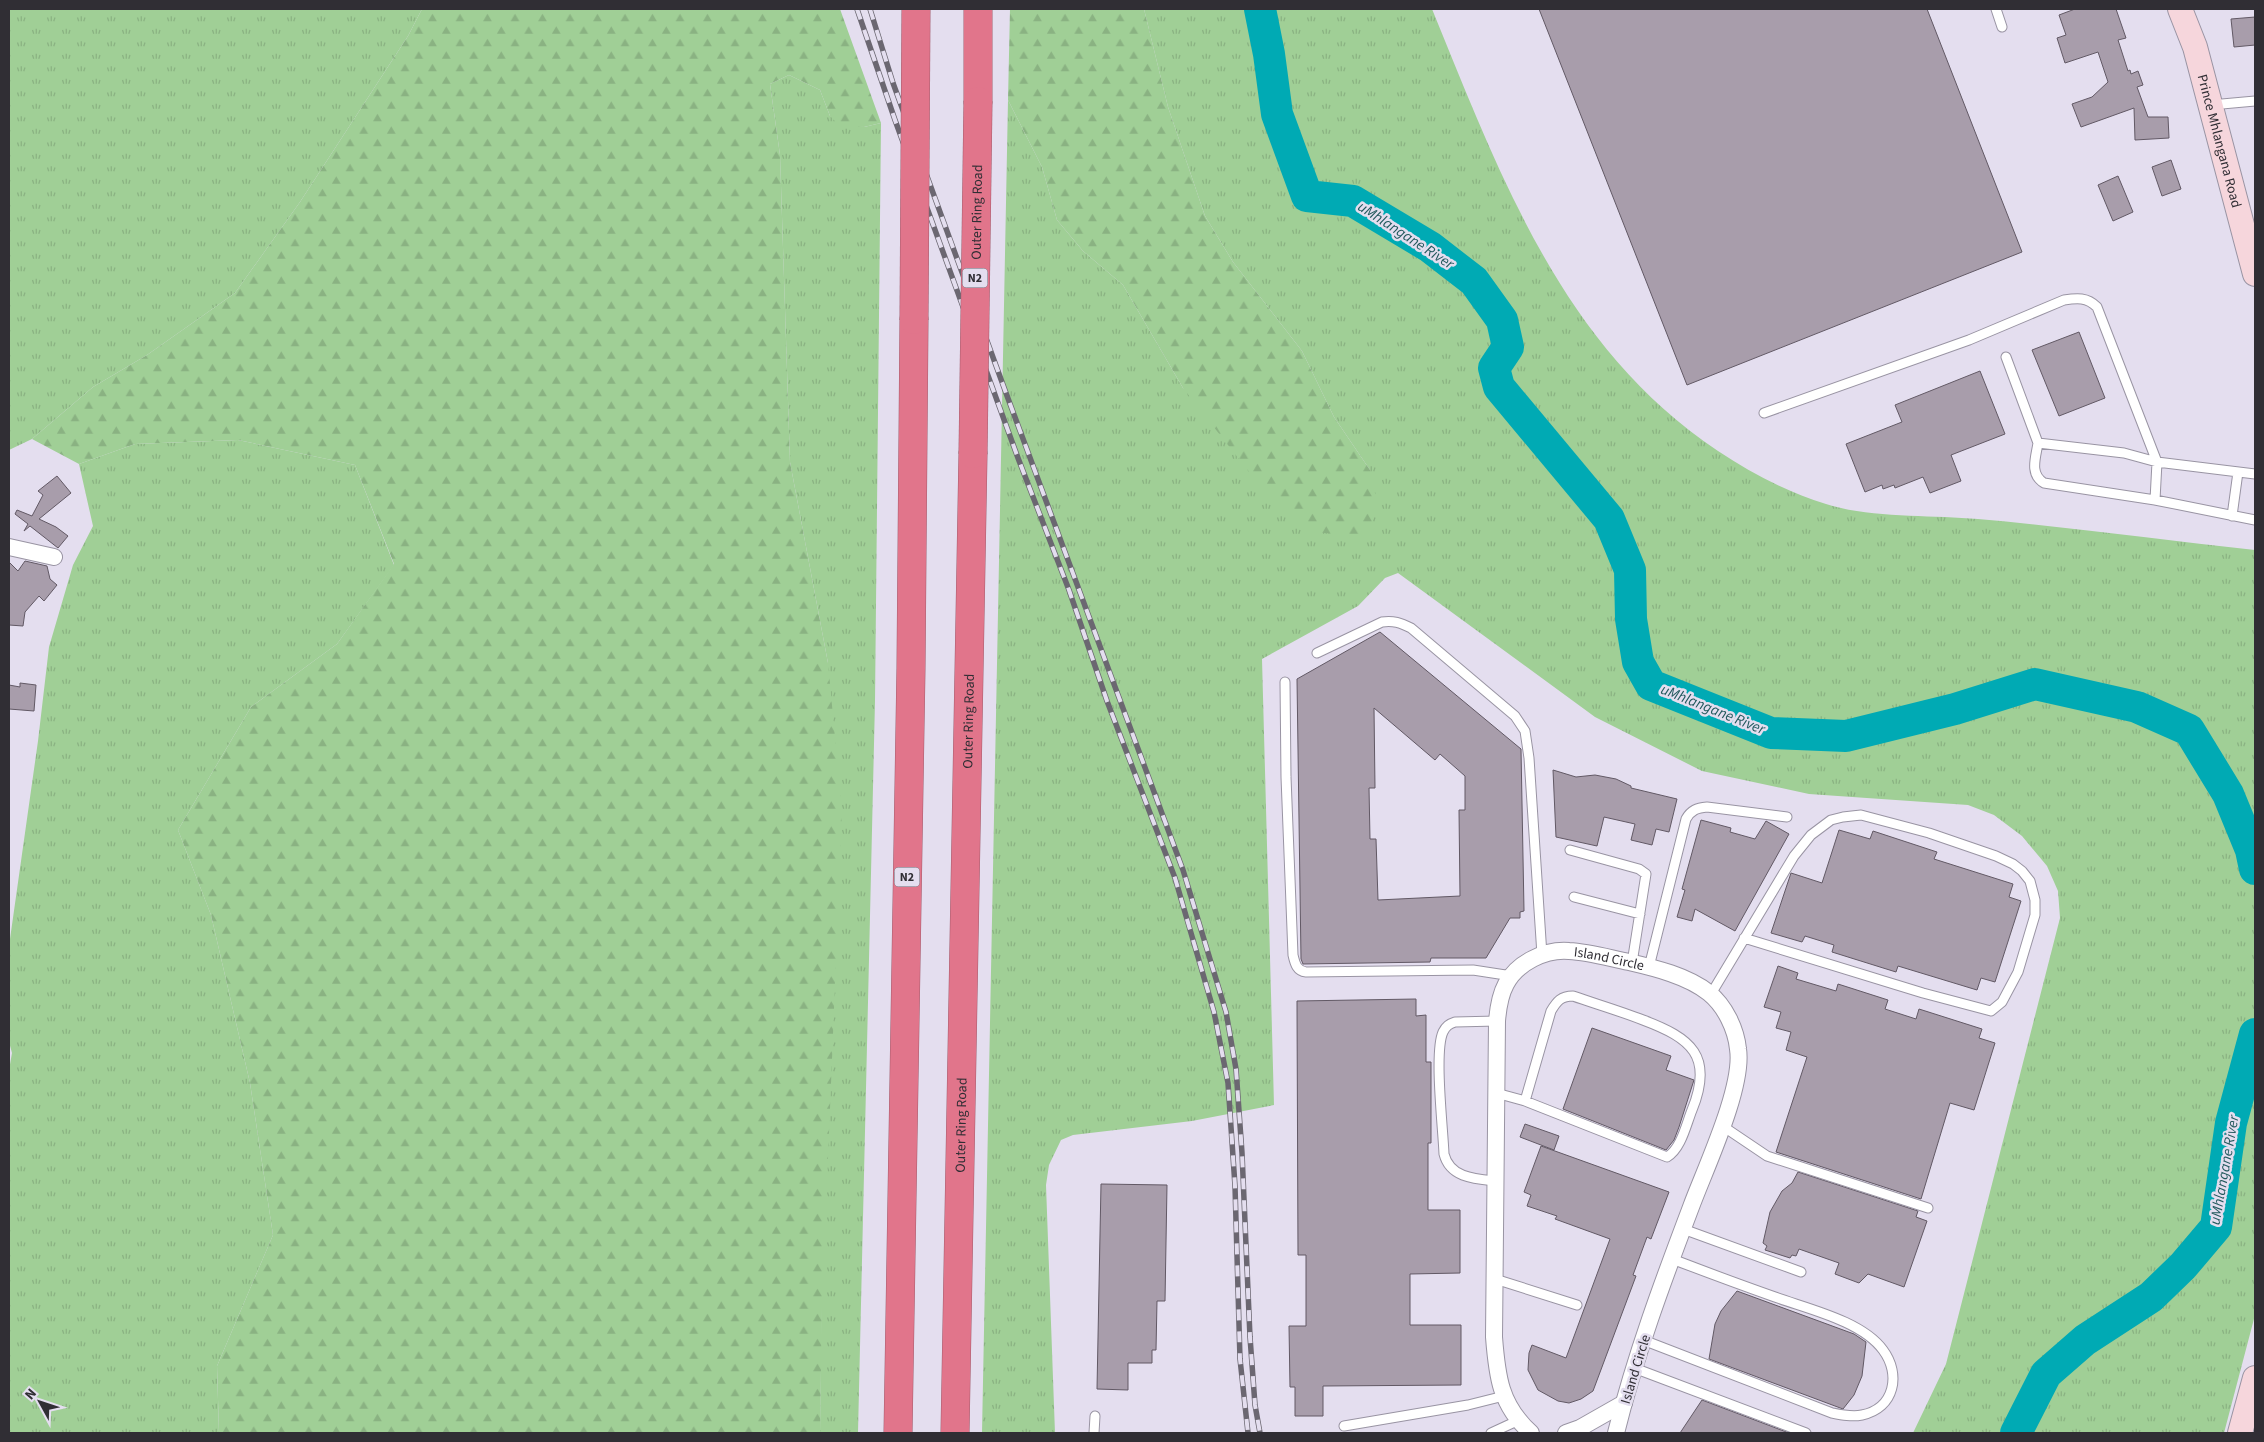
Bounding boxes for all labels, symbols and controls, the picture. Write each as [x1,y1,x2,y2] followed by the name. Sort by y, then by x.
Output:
[2192,72,2246,210] street label: Prince Mhlangana Road
[967,164,988,260] street label: Outer Ring Road
[1354,196,1459,275] water label: uMhlangane River
[962,268,988,288] road number: N2
[958,673,980,769] street label: Outer Ring Road
[1658,679,1769,740] water label: uMhlangane River
[894,868,920,886] road number: N2
[1573,942,1646,976] street label: Island Circle
[951,1077,973,1173] street label: Outer Ring Road
[2205,1113,2245,1226] water label: uMhlangane River
[1616,1332,1656,1406] street label: Island Circle
[15,1377,65,1427] north arrow
[20,1384,41,1404] text: N

